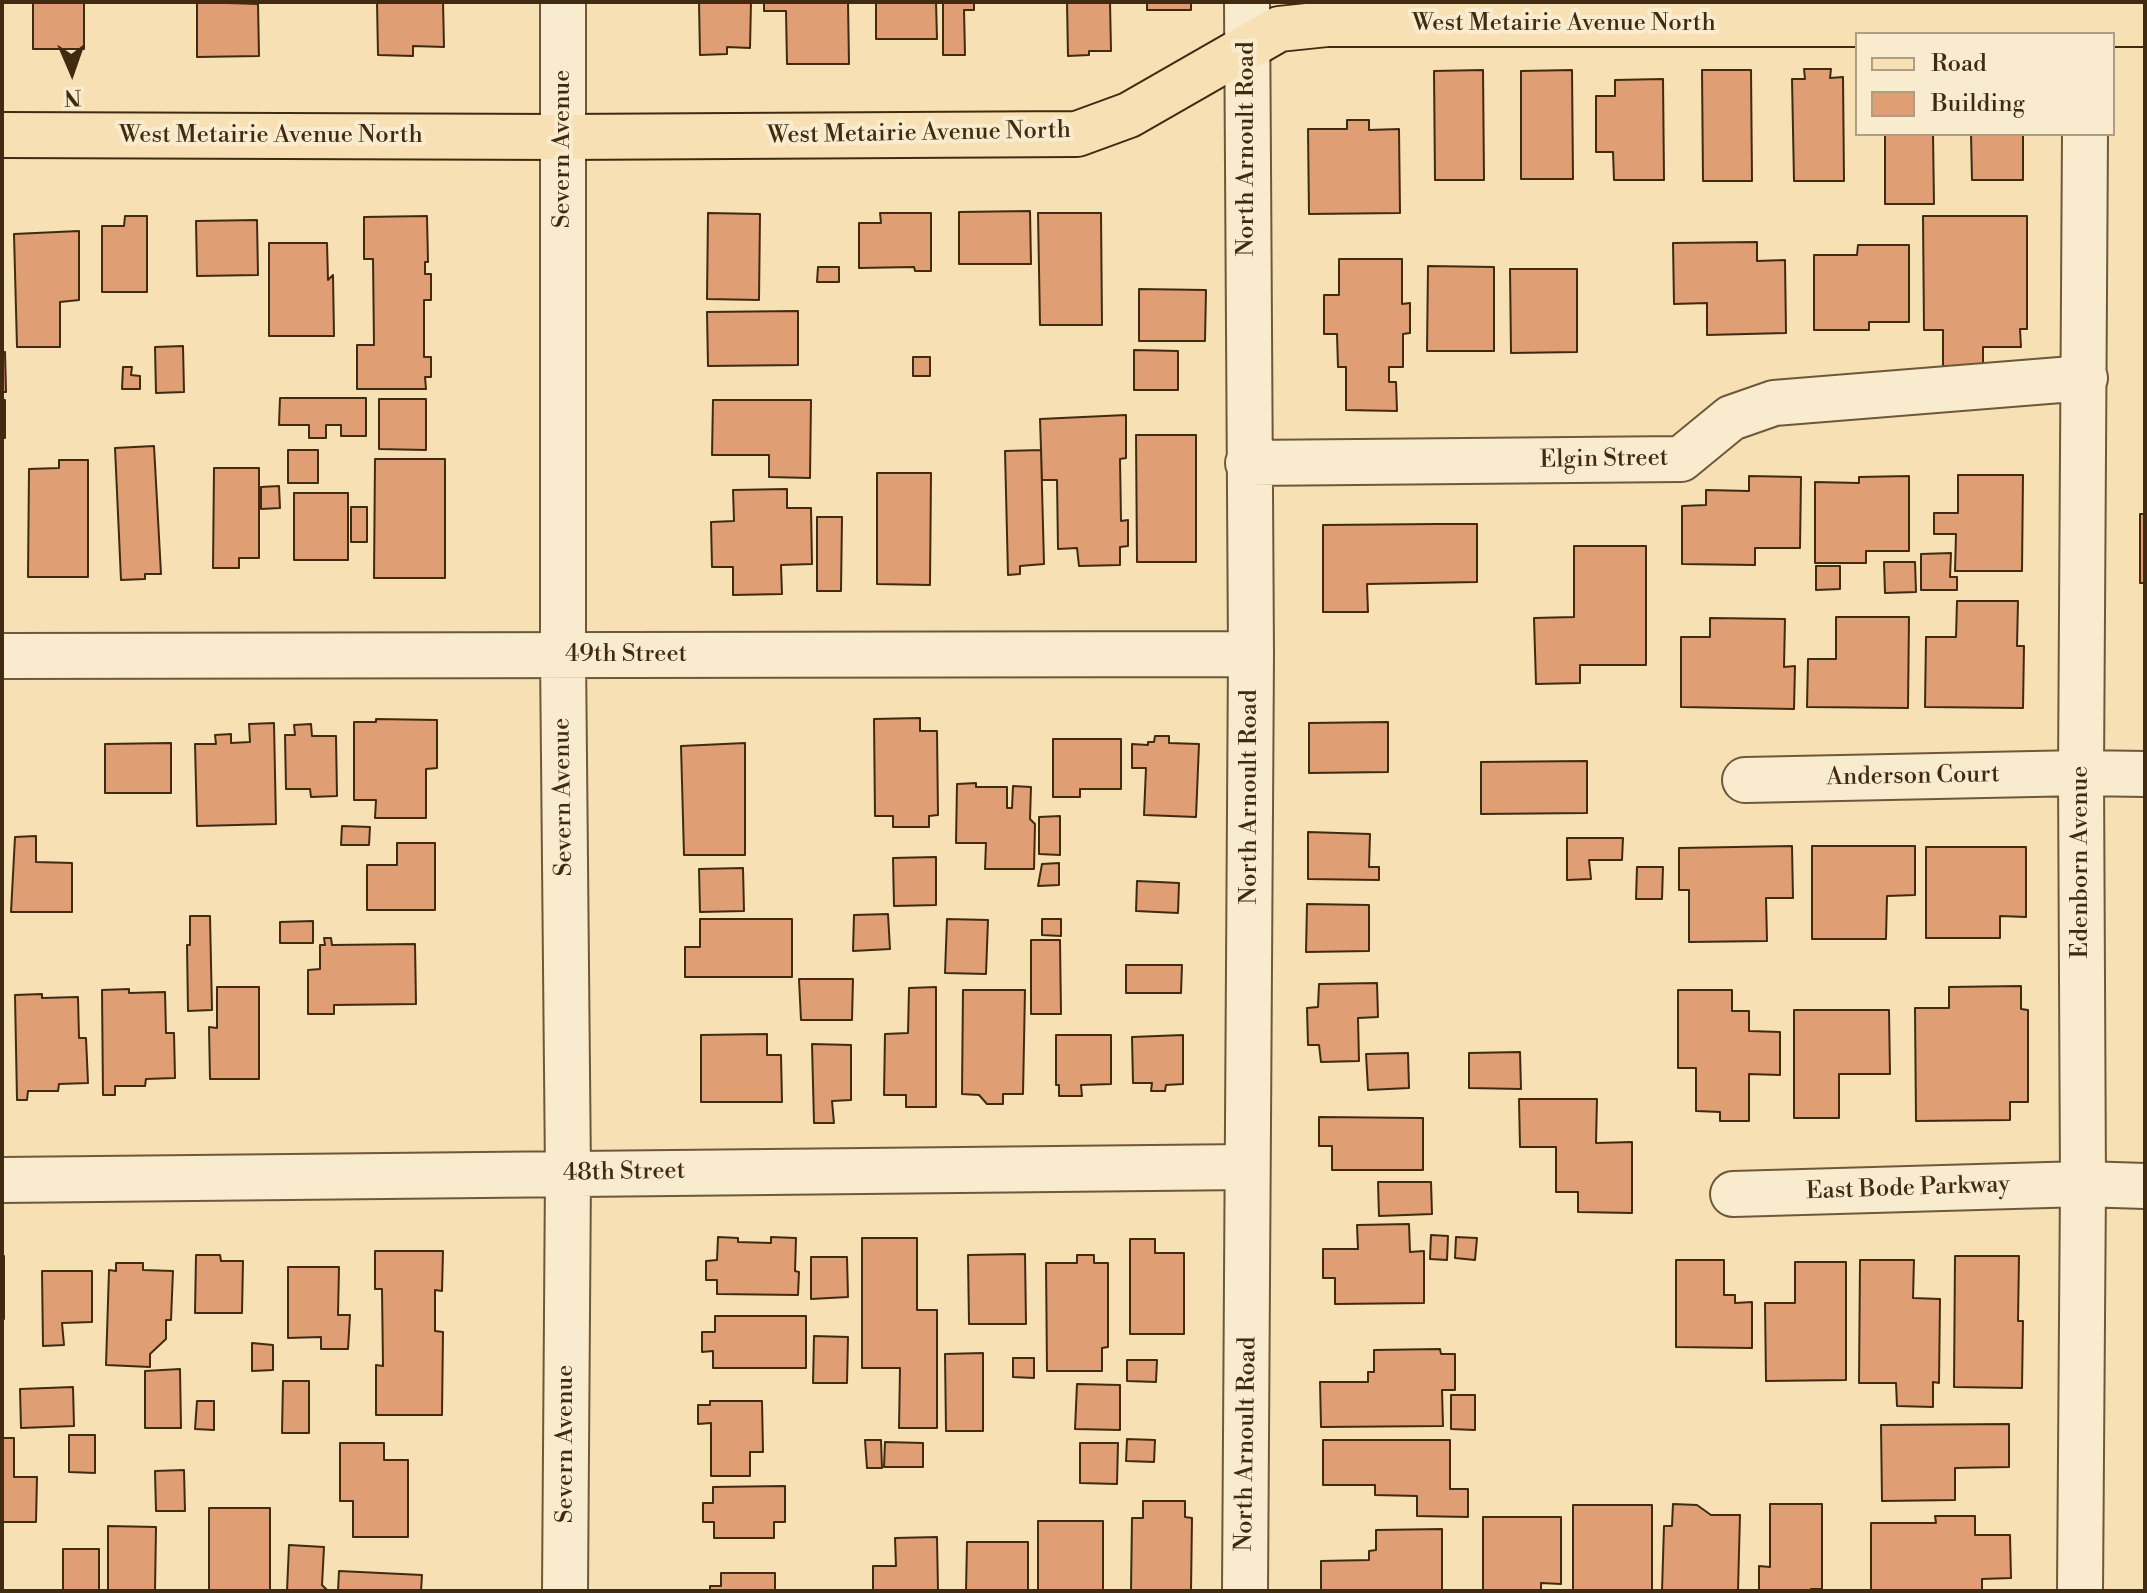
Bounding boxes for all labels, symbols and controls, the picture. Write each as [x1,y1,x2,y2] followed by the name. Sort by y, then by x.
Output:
[1412,10,1716,38] street label: West Metairie Avenue North
[32,32,112,112] north arrow
[1855,32,2115,136] legend
[1233,41,1261,257] street label: North Arnoult Road
[1931,49,1987,79] text: Road
[549,70,577,228] street label: Severn Avenue
[64,83,82,110] text: N
[1931,89,2025,119] text: Building
[767,117,1071,151] street label: West Metairie Avenue North
[119,122,423,150] street label: West Metairie Avenue North
[1540,444,1668,476] street label: Elgin Street
[565,641,687,669] street label: 49th Street
[1236,689,1264,905] street label: North Arnoult Road
[548,717,580,877] street label: Severn Avenue
[1826,761,2000,793] street label: Anderson Court
[2067,766,2095,958] street label: Edenborn Avenue
[563,1158,685,1188] street label: 48th Street
[1805,1171,2011,1207] street label: East Bode Parkway
[1231,1336,1263,1552] street label: North Arnoult Road
[552,1365,580,1523] street label: Severn Avenue

